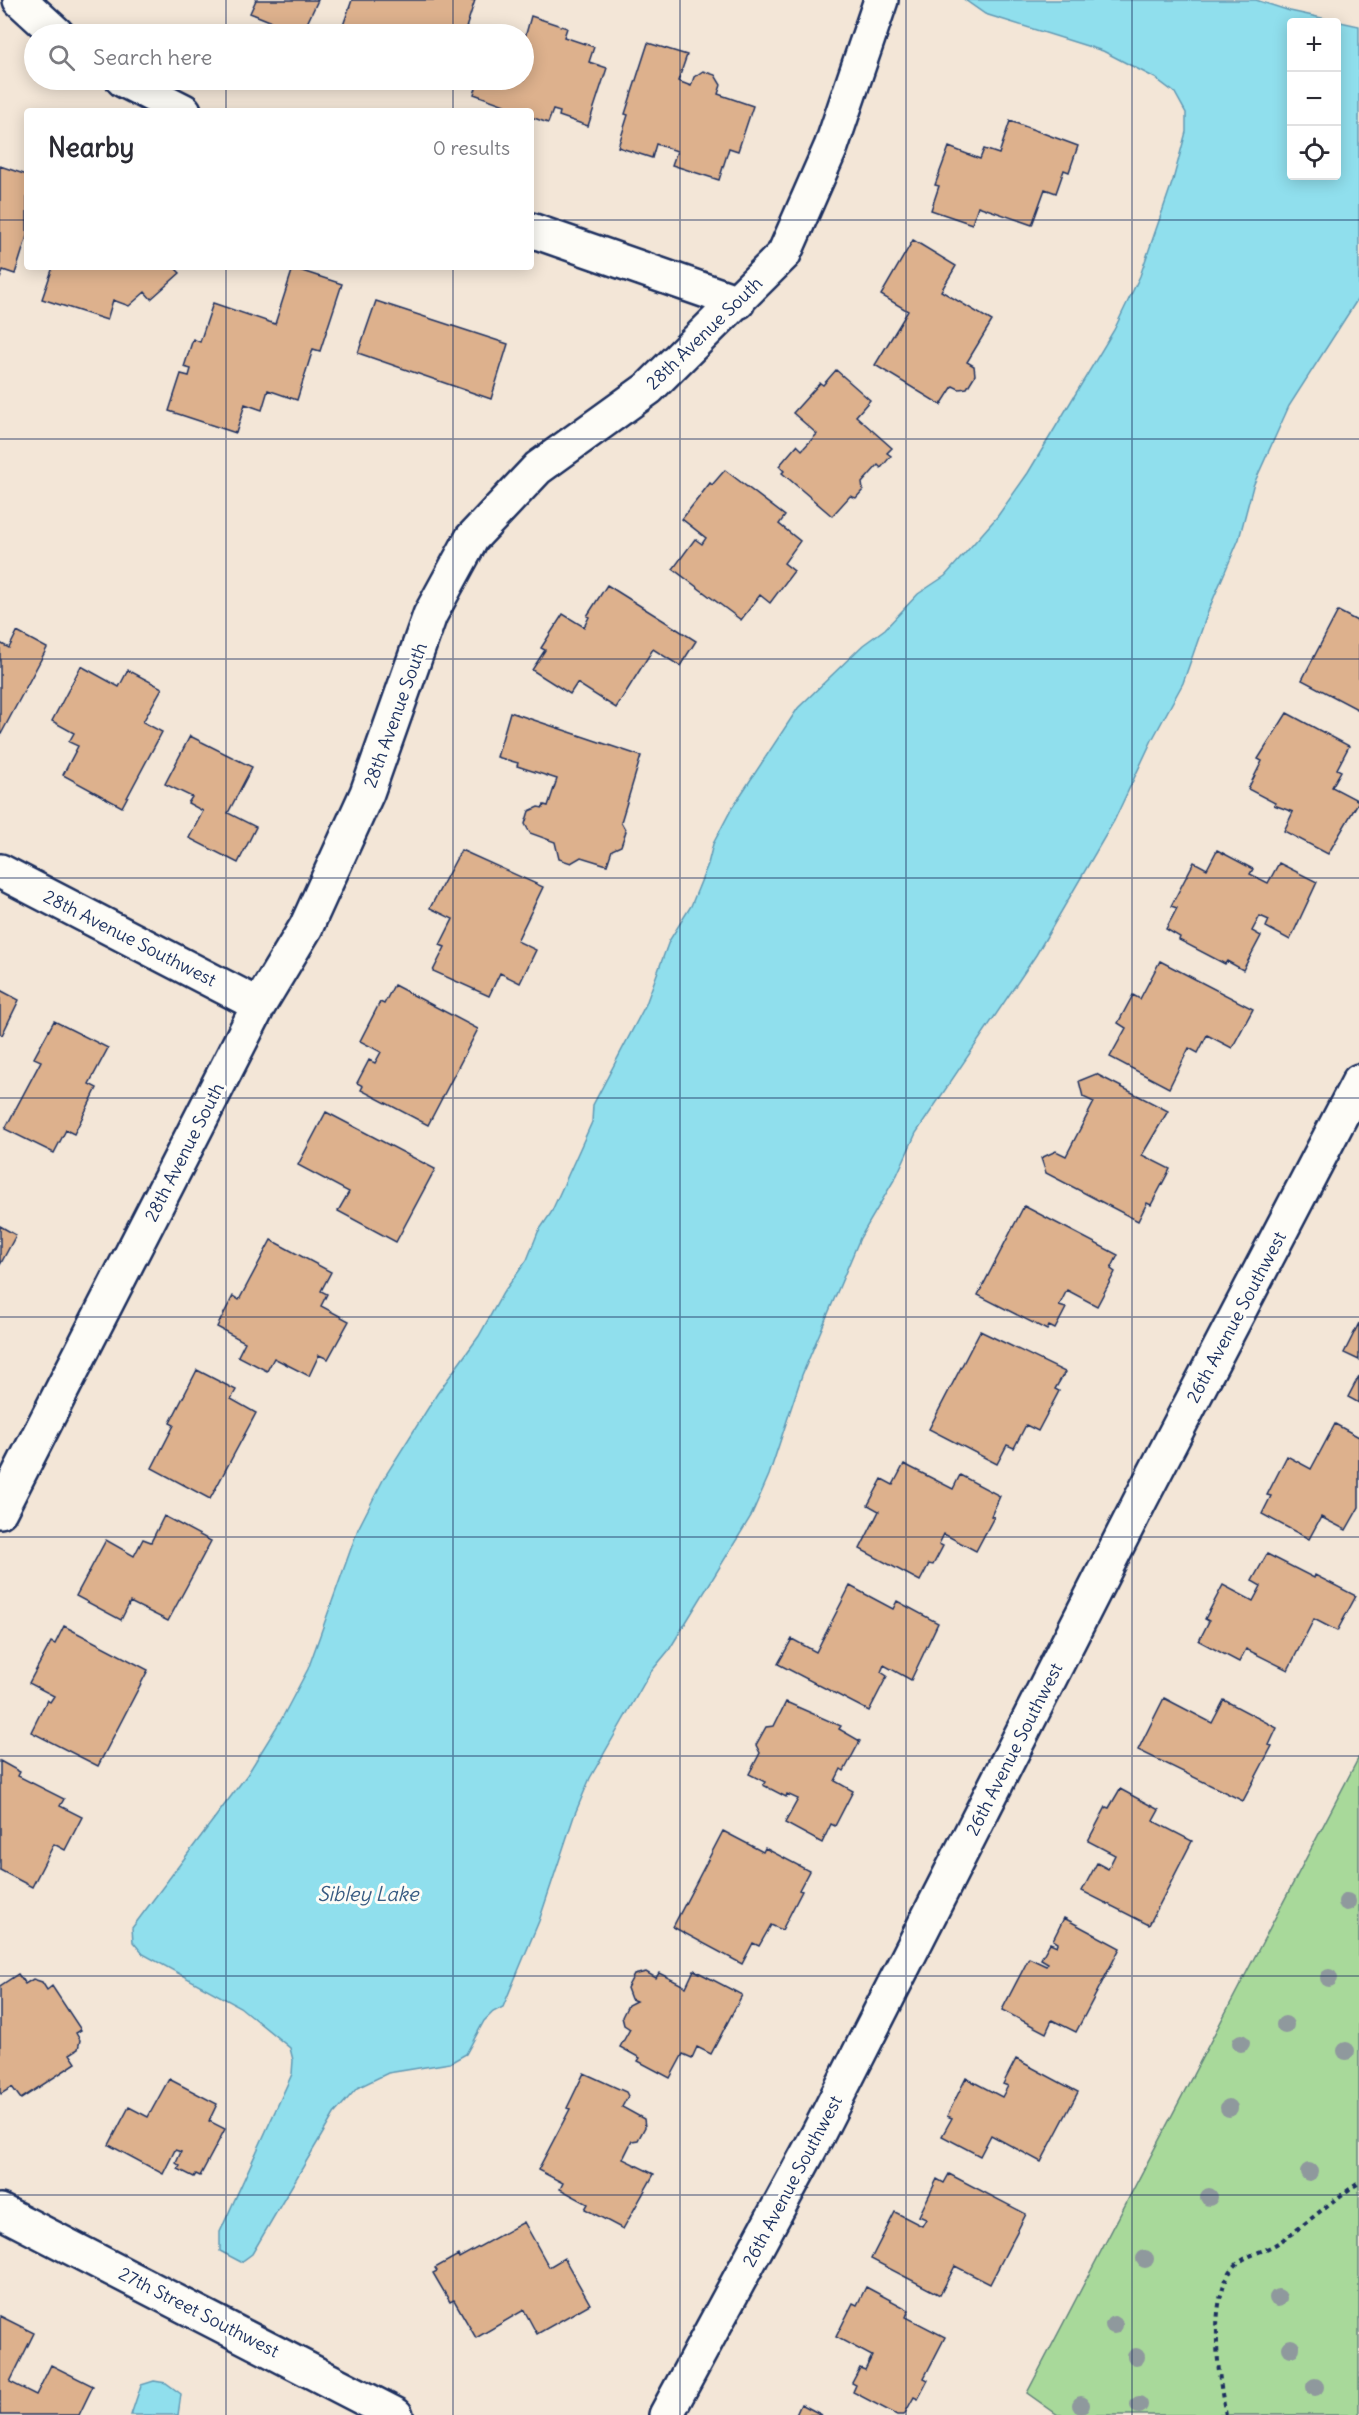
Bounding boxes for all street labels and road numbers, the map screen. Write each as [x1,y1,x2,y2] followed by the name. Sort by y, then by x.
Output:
[641,272,767,394] street label: 28th Avenue South
[358,639,432,791] street label: 28th Avenue South
[40,884,220,992] street label: 28th Avenue Southwest
[139,1079,229,1225] street label: 28th Avenue South
[1181,1227,1291,1407] street label: 26th Avenue Southwest
[960,1659,1068,1839] street label: 26th Avenue Southwest
[737,2091,847,2271] street label: 26th Avenue Southwest
[115,2262,283,2362] street label: 27th Street Southwest

